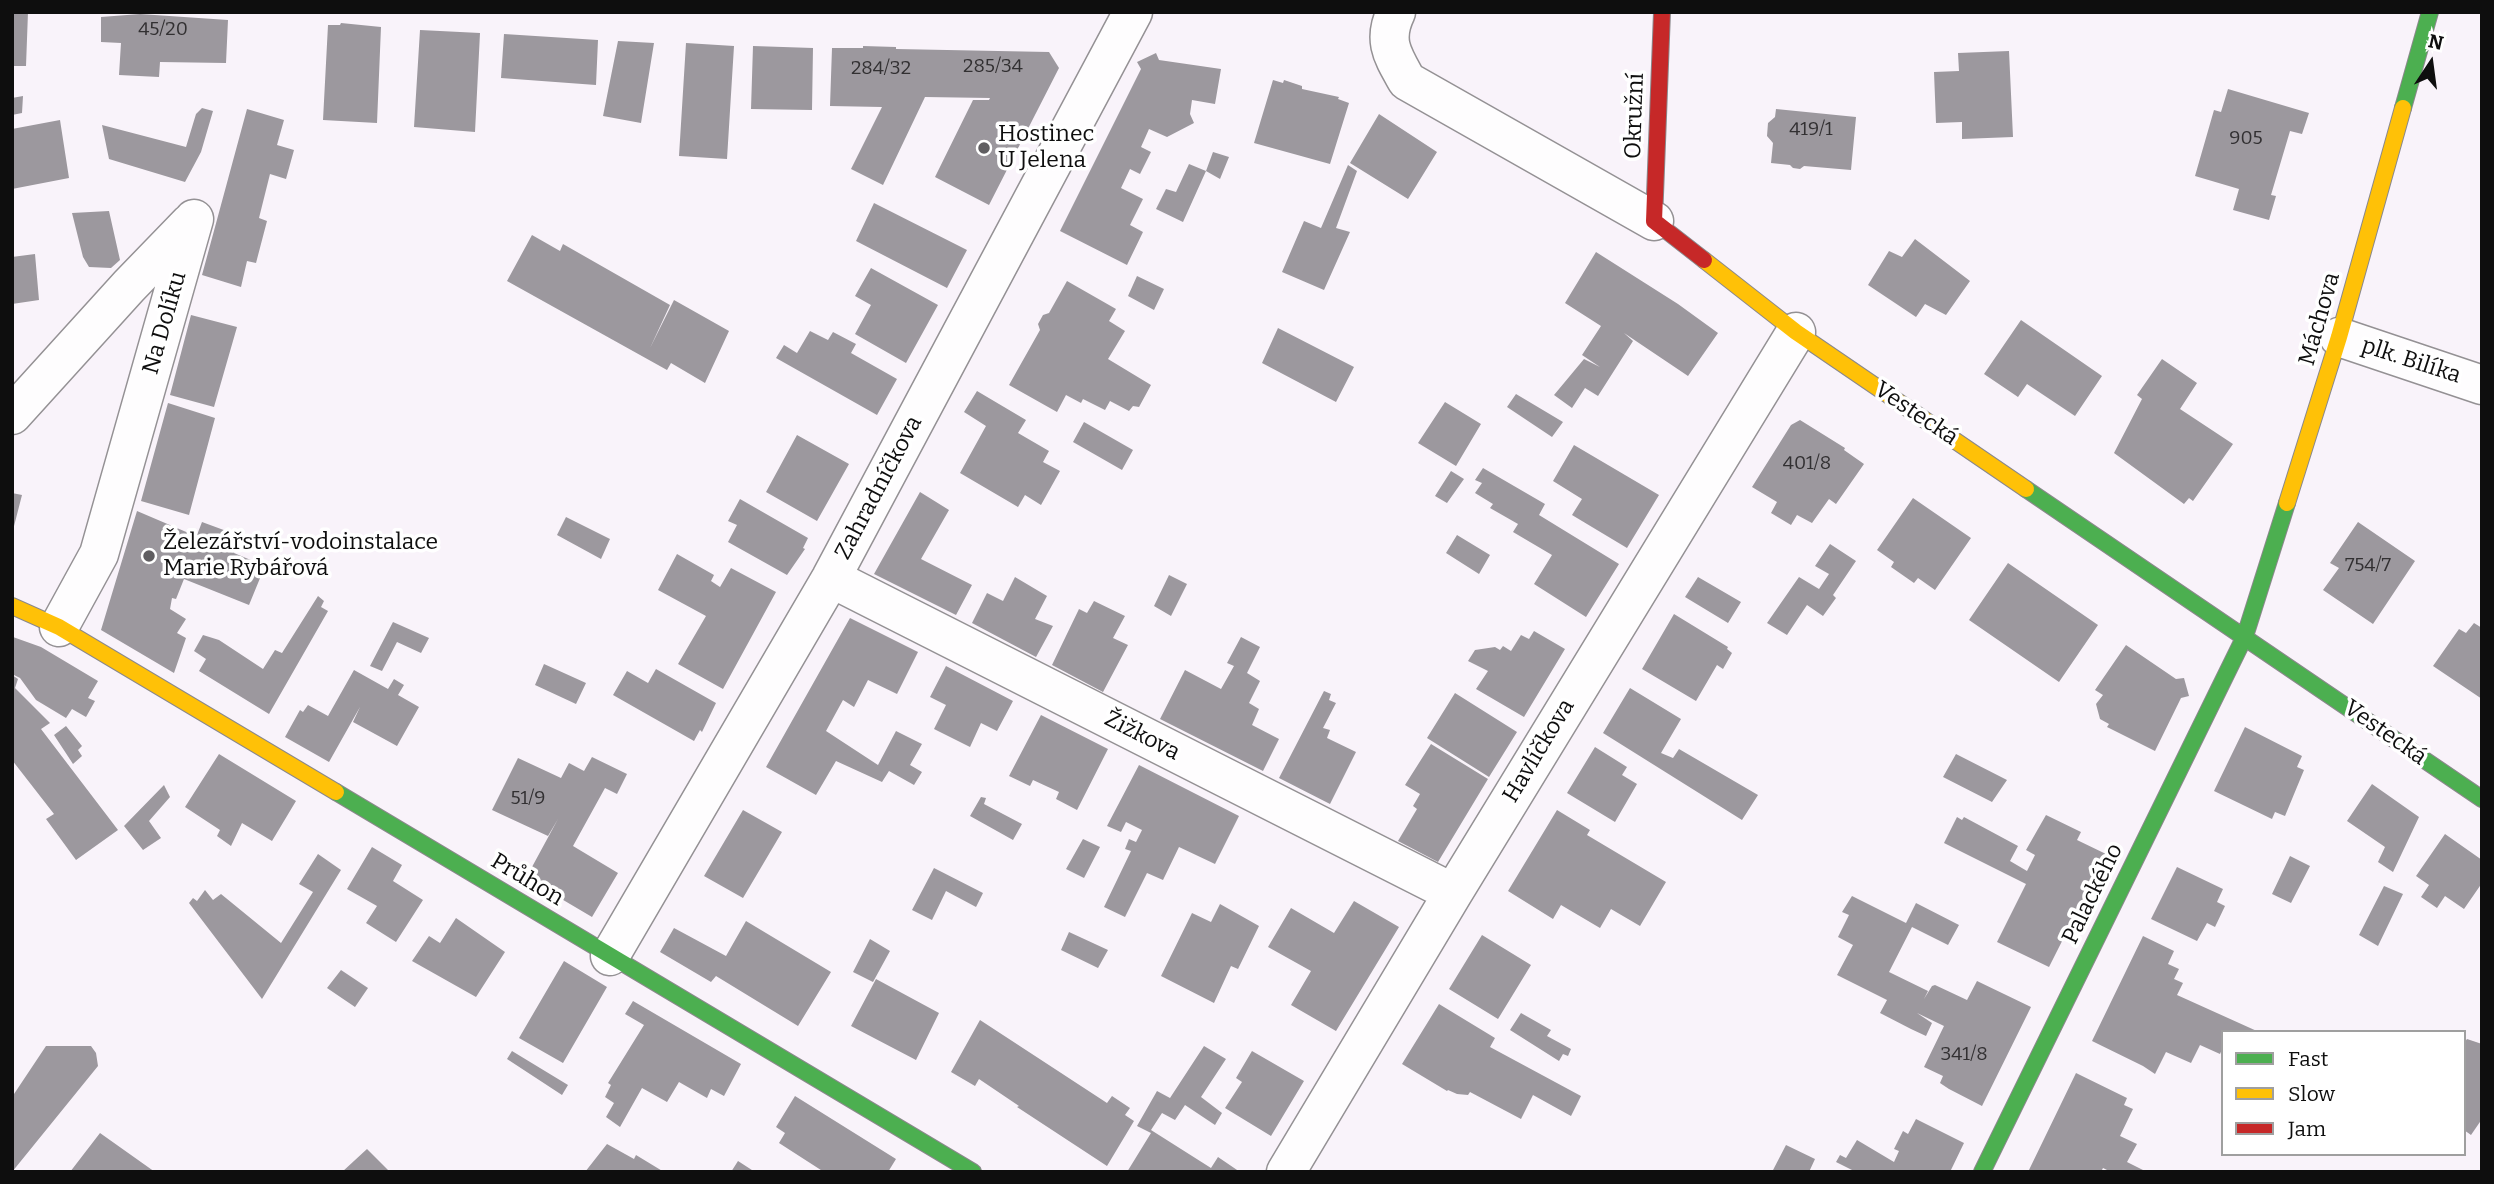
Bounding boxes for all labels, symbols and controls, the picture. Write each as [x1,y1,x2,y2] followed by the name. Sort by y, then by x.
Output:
[138,19,188,41] house number: 45/20
[2396,28,2466,98] north arrow
[2426,29,2446,55] text: N
[963,56,1023,78] house number: 285/34
[851,58,911,80] house number: 284/32
[1620,72,1650,160] street label: Okružní
[1789,119,1833,141] house number: 419/1
[998,121,1094,175] place label: Hostinec U Jelena
[2229,128,2263,150] house number: 905
[976,140,992,156] marker: Hostinec U Jelena
[137,269,193,377] street label: Na Dolíku
[2294,269,2346,369] street label: Máchova
[2358,332,2464,390] street label: plk. Bilíka
[1869,376,1963,452] street label: Vestecká
[830,411,928,565] street label: Zahradníčkova
[1783,453,1831,475] house number: 401/8
[163,529,438,583] place label: Železářství-vodoinstalace Marie Rybářová
[141,548,157,564] marker: Železářství-vodoinstalace Marie Rybářová
[2345,555,2391,577] house number: 754/7
[1497,694,1581,808] street label: Havlíčkova
[2338,695,2432,771] street label: Vestecká
[1100,705,1184,767] street label: Žižkova
[511,788,545,810] house number: 51/9
[2057,839,2129,949] street label: Palackého
[486,848,568,912] street label: Průhon
[2221,1030,2466,1156] legend
[1940,1044,1988,1066] house number: 341/8
[2288,1046,2328,1072] text: Fast
[2288,1081,2335,1107] text: Slow
[2288,1116,2326,1142] text: Jam

